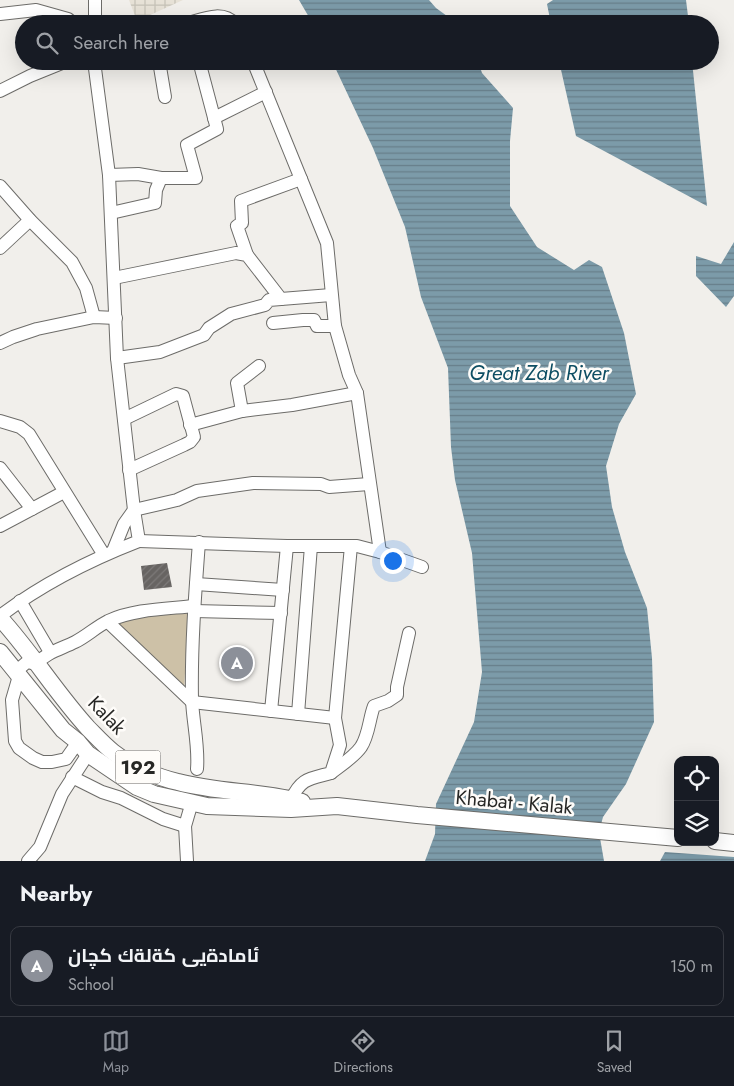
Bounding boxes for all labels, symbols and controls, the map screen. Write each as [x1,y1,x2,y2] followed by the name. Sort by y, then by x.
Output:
[15,15,719,70] search box
[33,29,61,57] icon: search
[73,29,169,56] text: Search here
[469,358,610,388] water label: Great Zab River
[380,548,406,574] your location
[221,644,253,682] pin: A
[81,689,132,741] street label: Kalak
[116,750,160,784] road number: 192
[674,756,719,846] map controls
[674,756,719,801] button: locate
[454,783,574,822] street label: Khabat - Kalak
[674,801,719,846] button: layers
[20,879,92,909] text: Nearby
[68,942,259,969] text: ئامادةيى كةلةك كچان
[31,955,43,978] text: A
[670,955,713,978] text: 150 m
[68,973,114,996] text: School
[102,1027,130,1077] tab: Map
[334,1027,393,1077] tab: Directions
[597,1027,632,1077] tab: Saved

